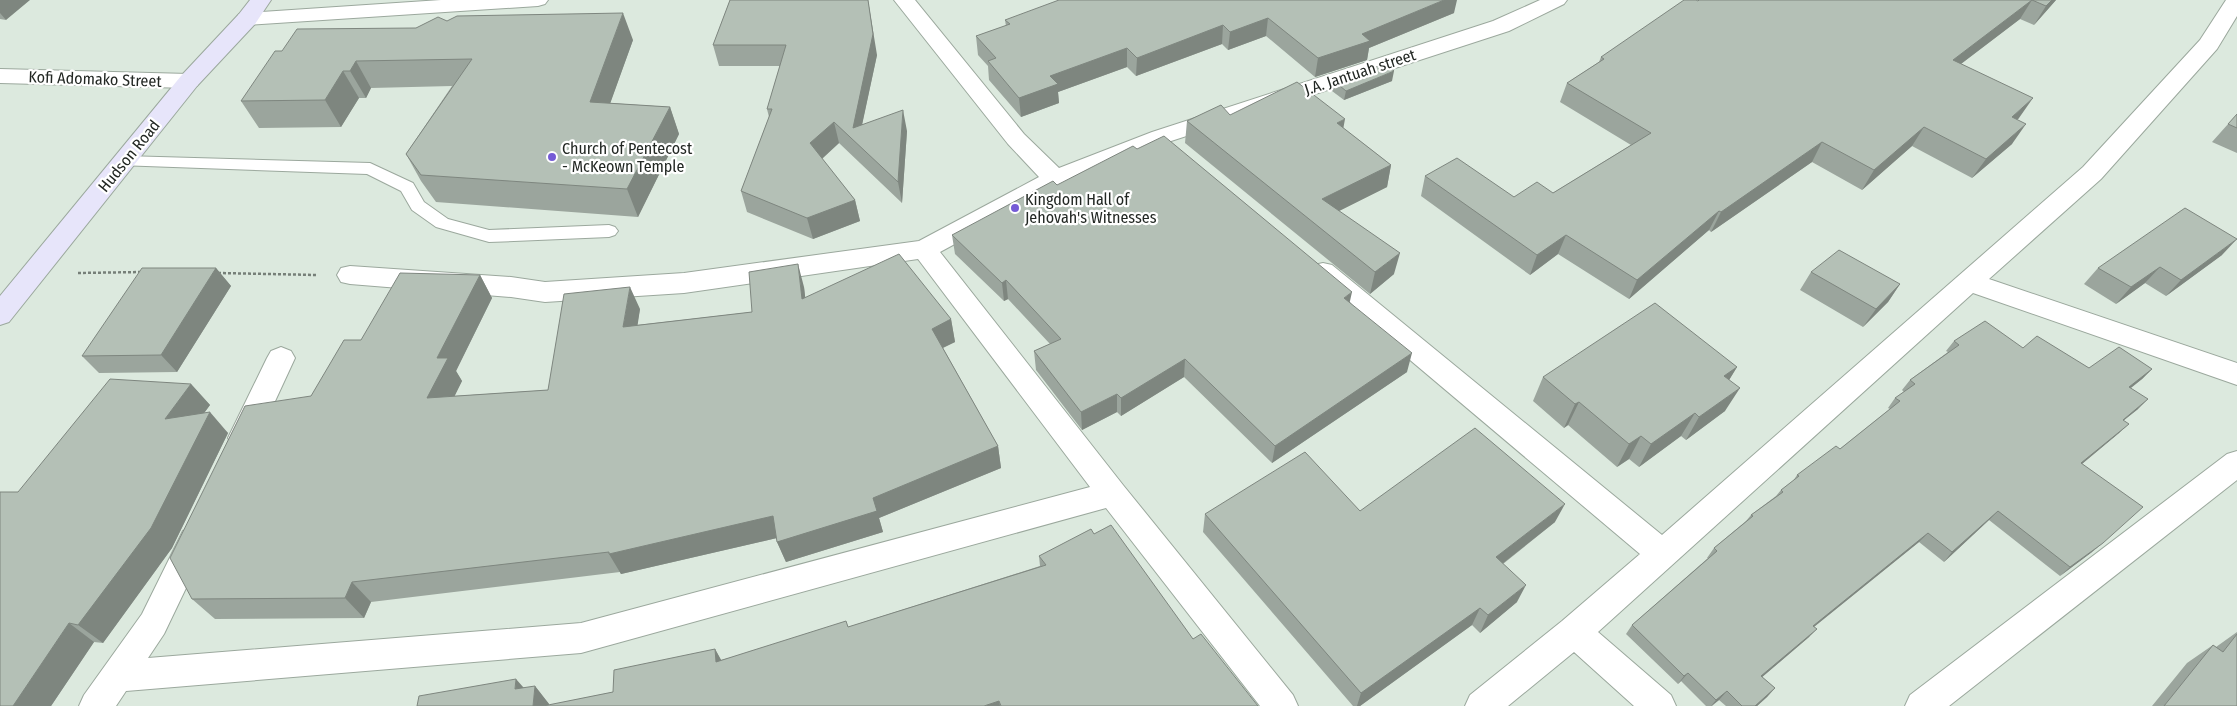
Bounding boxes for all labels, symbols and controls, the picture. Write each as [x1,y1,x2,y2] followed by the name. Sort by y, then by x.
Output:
[1302,45,1419,99] street label: J.A. Jantuah street
[28,67,163,91] street label: Kofi Adomako Street
[94,116,164,196] street label: Hudson Road
[562,139,693,176] place label: Church of Pentecost - McKeown Temple
[546,151,558,163] marker: Church of Pentecost - McKeown Temple
[1025,190,1157,227] place label: Kingdom Hall of Jehovah's Witnesses
[1009,202,1021,214] marker: Kingdom Hall of Jehovah's Witnesses

